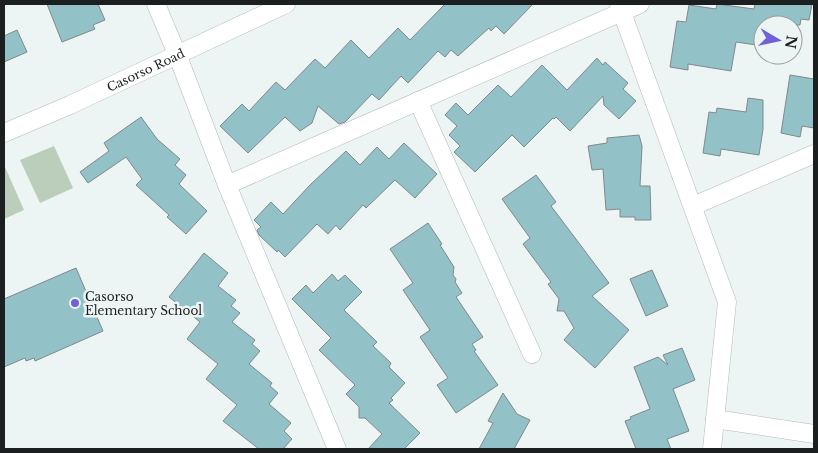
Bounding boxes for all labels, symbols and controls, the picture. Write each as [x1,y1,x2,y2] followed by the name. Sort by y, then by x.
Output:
[753,15,803,65] north arrow
[781,34,801,50] text: N
[104,45,187,94] street label: Casorso Road
[85,289,202,318] place label: Casorso Elementary School
[69,297,81,309] marker: Casorso Elementary School

